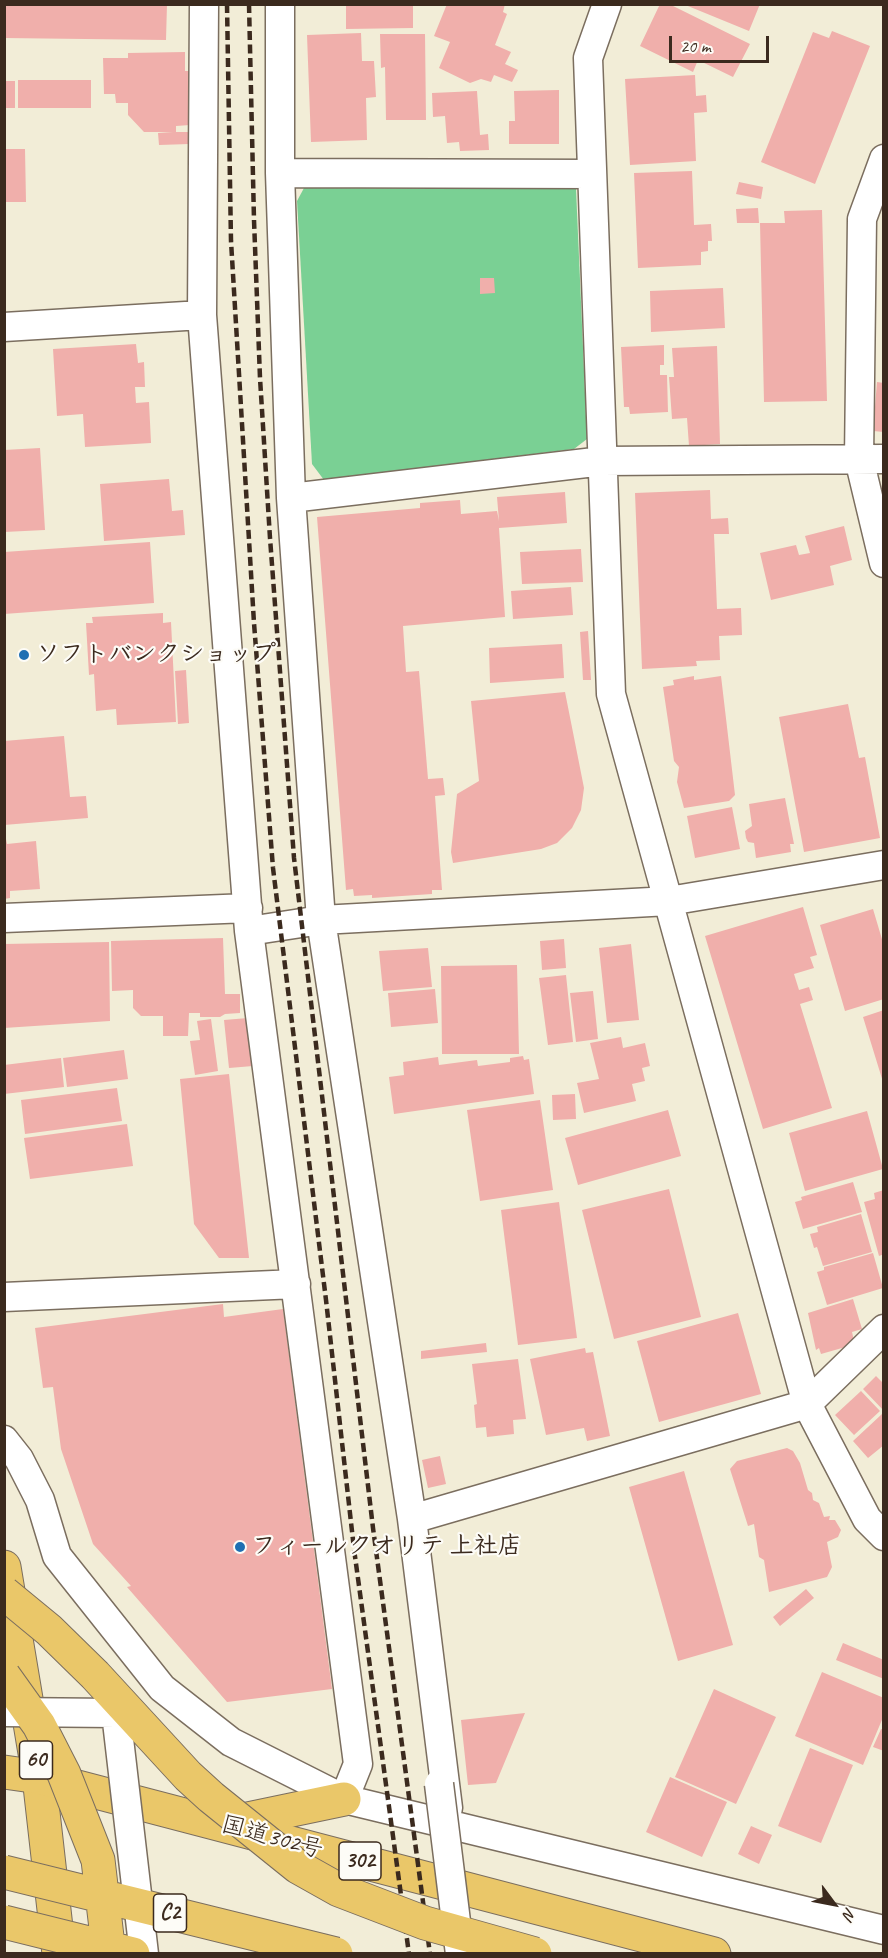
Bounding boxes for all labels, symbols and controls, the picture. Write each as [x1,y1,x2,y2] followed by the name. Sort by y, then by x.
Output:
[672,24,772,62] scale bar
[680,35,711,57] text: 20 m
[36,641,276,669] place label: ソフトバンクショップ
[17,648,31,662] marker: ソフトバンクショップ
[252,1533,522,1561] place label: フィールクオリテ 上社店
[233,1540,247,1554] marker: フィールクオリテ 上社店
[20,1741,52,1779] road number: 60
[218,1811,326,1865] street label: 国道302号
[339,1842,381,1880] road number: 302
[804,1874,864,1934] north arrow
[154,1894,186,1932] road number: C2
[838,1904,860,1923] text: N

